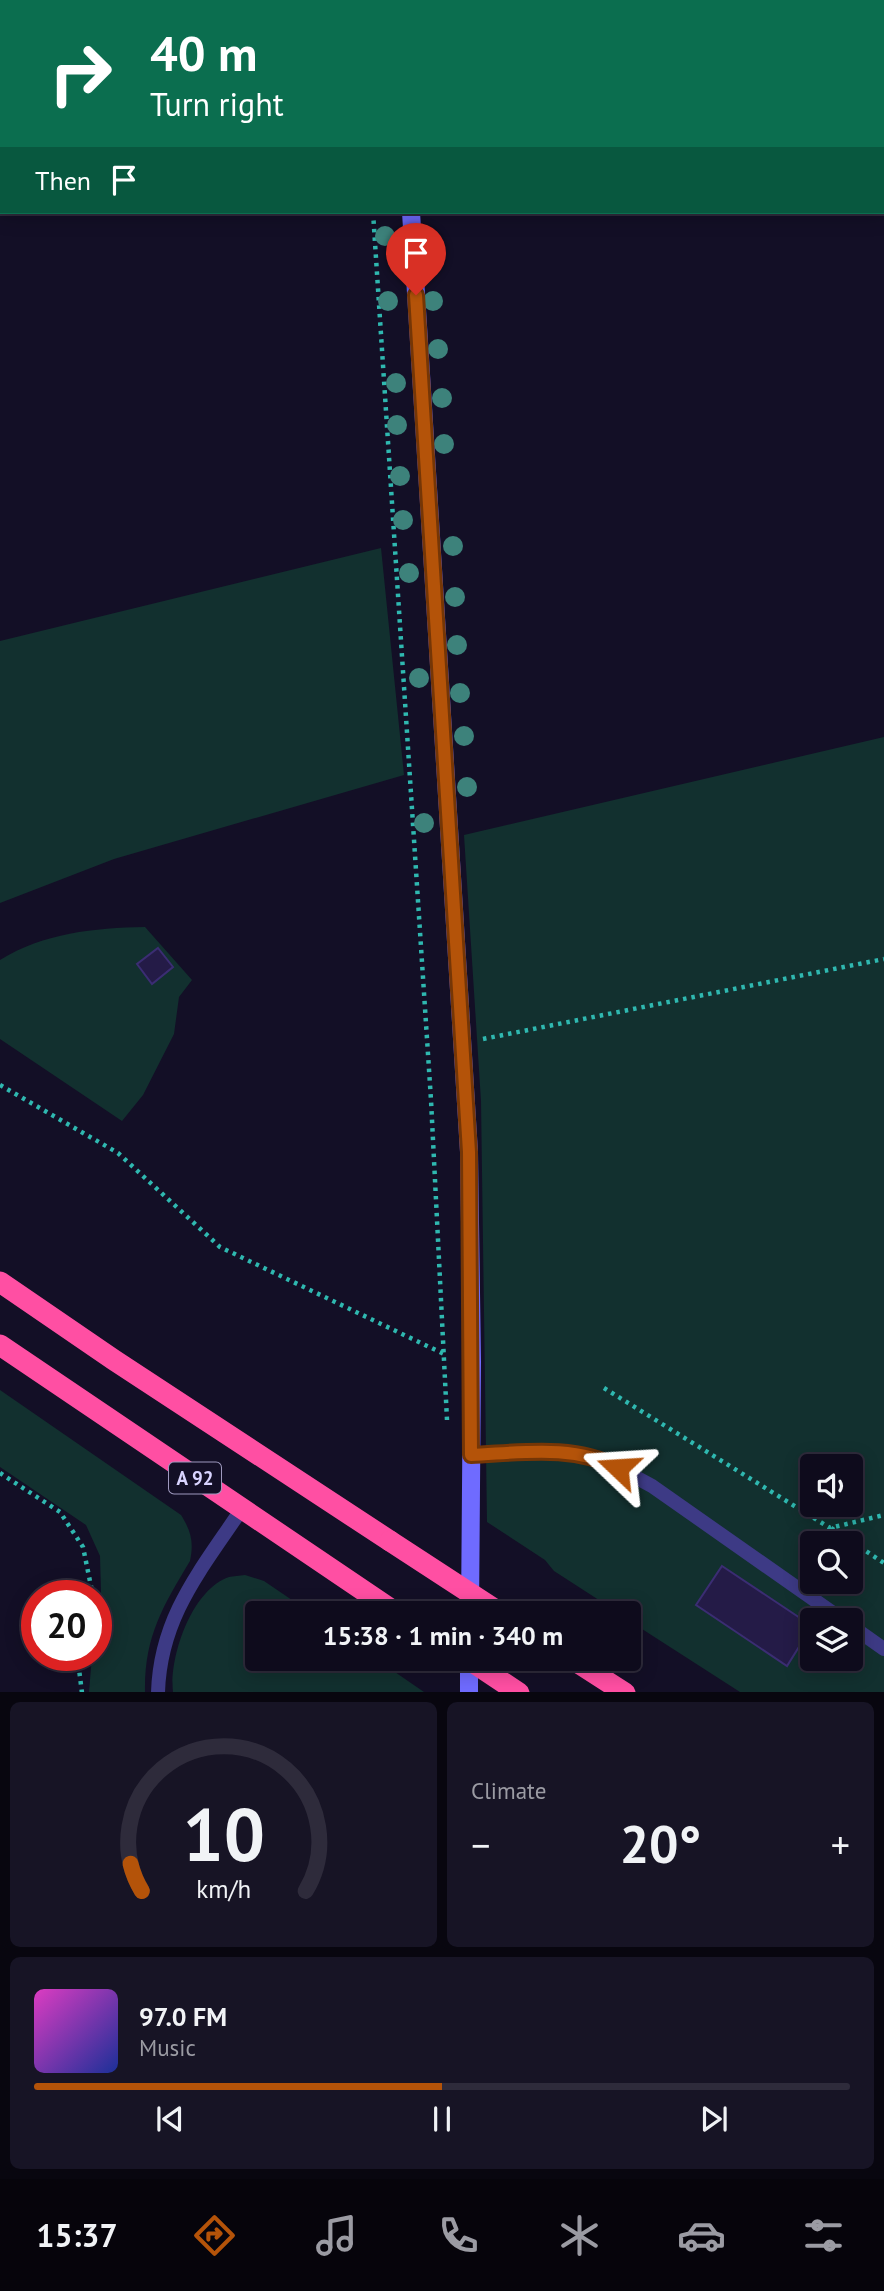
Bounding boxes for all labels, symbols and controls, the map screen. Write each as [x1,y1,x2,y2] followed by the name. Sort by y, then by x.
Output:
[150,21,257,85] text: 40 m
[35,28,126,119] icon: right
[150,83,284,125] text: Turn right
[105,161,143,199] icon: arrive
[35,164,91,197] text: Then
[386,223,446,295] pin
[397,234,435,272] icon: arrive
[581,1431,655,1505] position arrow
[800,1454,863,1671] map controls
[800,1454,863,1517] button: sound
[169,1462,221,1494] road number: A 92
[800,1531,863,1594] button: search
[21,1580,112,1671] speed limit sign: 20
[800,1608,863,1671] button: layers
[323,1619,563,1652] text: 15:38 · 1 min · 340 m
[471,1776,546,1805] text: Climate
[182,1787,265,1881] text: 10
[620,1810,701,1877] text: 20°
[471,1820,490,1869] text: −
[831,1820,850,1869] text: +
[196,1872,251,1904] text: km/h
[139,2000,227,2033] text: 97.0 FM
[139,2033,196,2062] text: Music
[151,2100,189,2138] icon: previous
[423,2100,461,2138] icon: pause
[695,2100,733,2138] icon: next
[190,2211,239,2260] icon: directions
[312,2211,361,2260] icon: music
[434,2211,483,2260] icon: phone
[555,2211,604,2260] icon: climate
[677,2211,726,2260] icon: car
[799,2211,848,2260] icon: filters
[36,2214,118,2256] text: 15:37

